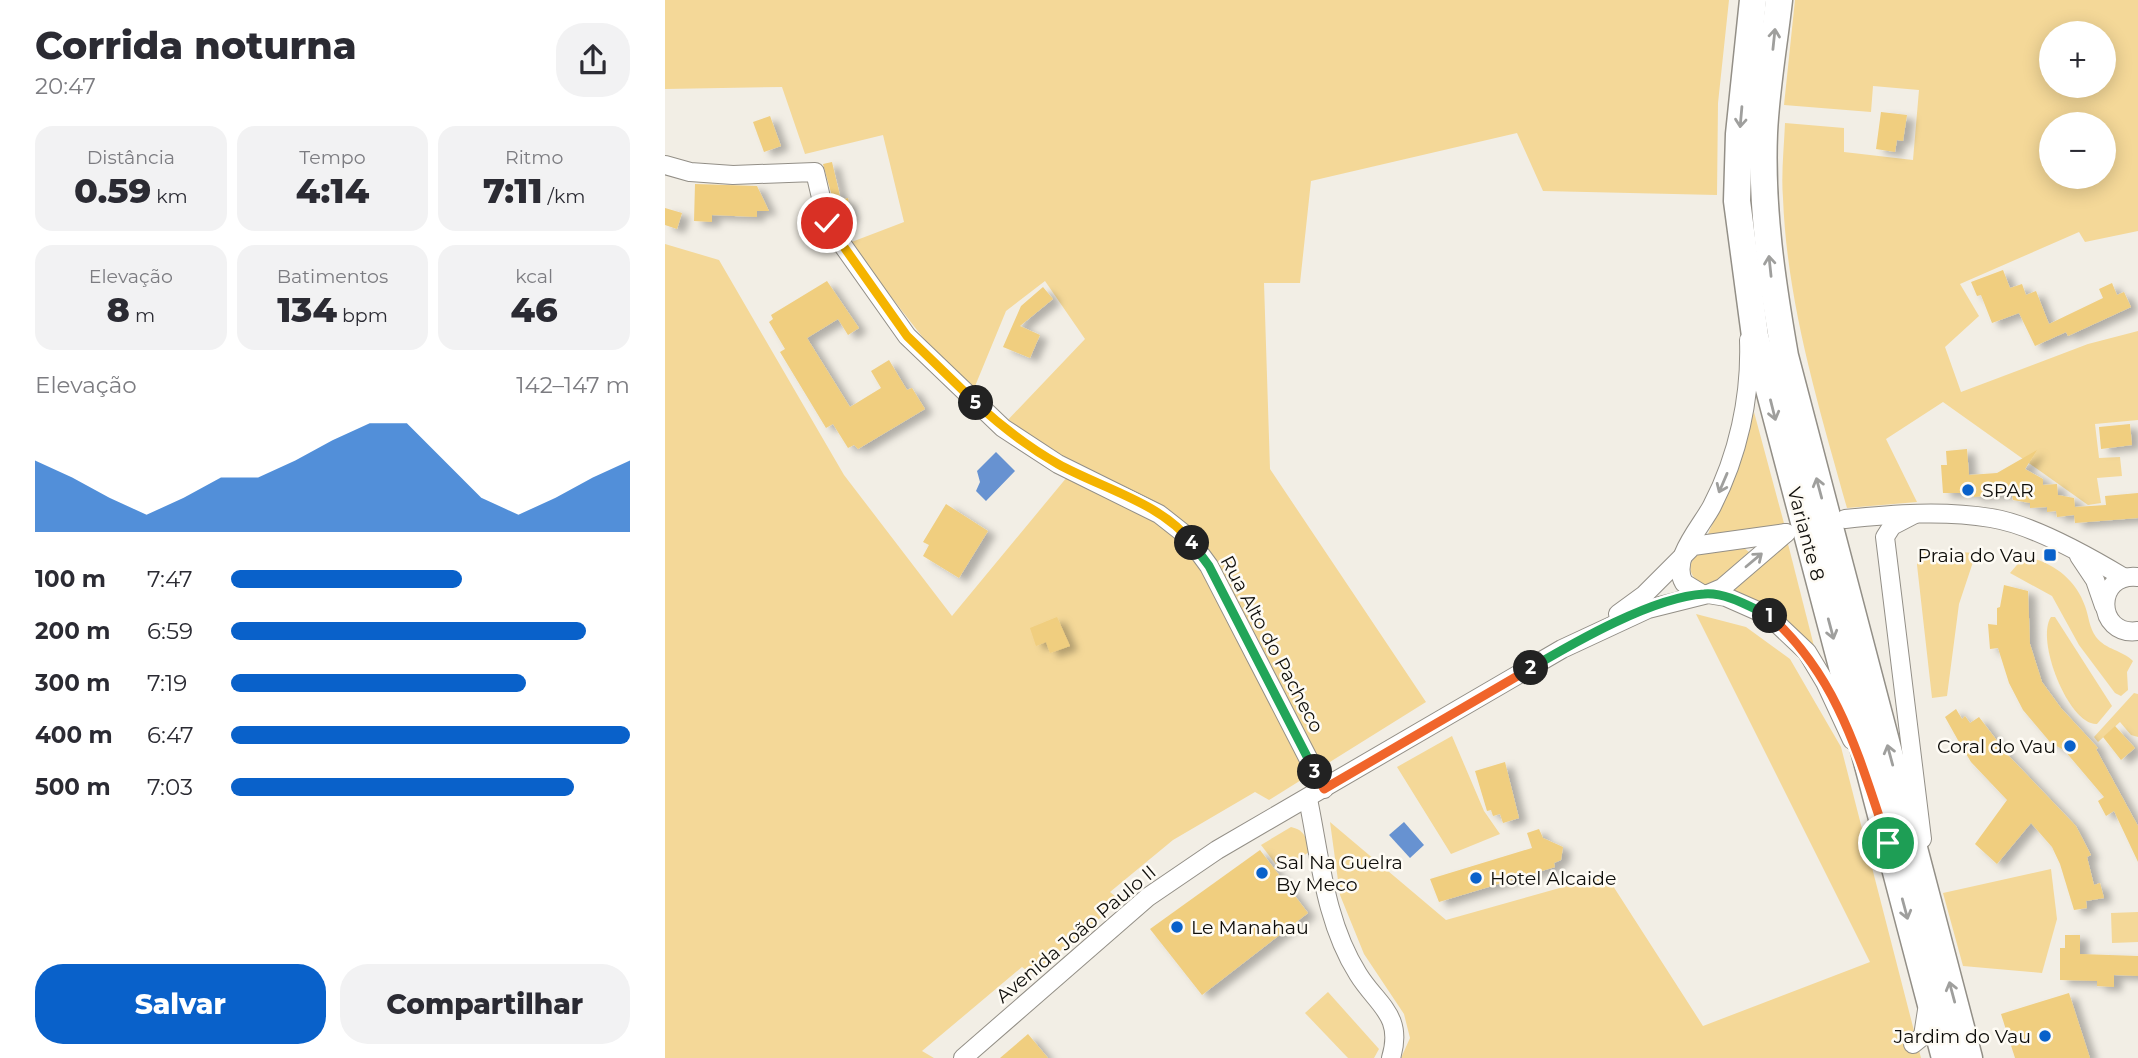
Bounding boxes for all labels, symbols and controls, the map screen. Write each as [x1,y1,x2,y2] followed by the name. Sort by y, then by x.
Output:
[2039,21,2116,189] map controls
[2039,21,2116,98] button: +
[35,22,357,69] text: Corrida noturna
[556,23,630,97] button: share
[1768,28,1781,51] one-way arrow
[35,72,96,100] text: 20:47
[1734,105,1747,127] one-way arrow
[2039,112,2116,189] button: −
[87,146,175,169] text: Distância
[299,146,366,169] text: Tempo
[505,146,563,169] text: Ritmo
[74,169,151,212] text: 0.59
[296,169,369,212] text: 4:14
[483,169,543,212] text: 7:11
[151,185,188,208] text: km
[543,185,585,208] text: /km
[797,193,857,253] pin
[808,204,846,242] icon: check
[1763,255,1776,278] one-way arrow
[89,265,173,288] text: Elevação
[277,265,388,288] text: Batimentos
[515,265,553,288] text: kcal
[107,288,130,331] text: 8
[277,288,337,331] text: 134
[511,288,558,331] text: 46
[130,304,155,327] text: m
[337,304,388,327] text: bpm
[35,371,137,399] text: Elevação
[516,371,630,399] text: 142–147 m
[959,386,993,420] pin: 5
[970,391,981,414] text: 5
[1767,398,1780,420] one-way arrow
[1716,471,1729,493] one-way arrow
[1812,477,1825,500] one-way arrow
[1982,479,2034,502] place label: SPAR
[1960,482,1976,498] marker: SPAR
[1782,485,1830,583] street label: Variante 8
[1175,526,1209,560] pin: 4
[1185,531,1198,554] text: 4
[1917,544,2036,567] place label: Praia do Vau
[2042,547,2058,563] marker: Praia do Vau
[1216,552,1328,737] street label: Rua Alto do Pacheco
[1745,552,1763,568] one-way arrow
[35,565,106,593] text: 100 m
[147,565,193,593] text: 7:47
[1753,598,1787,634] pin: 1
[1766,604,1773,627] text: 1
[35,617,110,645] text: 200 m
[147,617,193,645] text: 6:59
[1826,618,1839,640] one-way arrow
[1513,650,1549,686] pin: 2
[1525,656,1536,679] text: 2
[35,669,111,697] text: 300 m
[147,669,187,697] text: 7:19
[35,721,113,749] text: 400 m
[147,721,194,749] text: 6:47
[1937,735,2056,758] place label: Coral do Vau
[2062,738,2078,754] marker: Coral do Vau
[1883,744,1896,767] one-way arrow
[1297,754,1333,790] pin: 3
[1309,760,1320,783] text: 3
[35,773,111,801] text: 500 m
[147,773,193,801] text: 7:03
[1858,813,1918,873] pin
[1869,824,1907,862] icon: arrive
[1276,851,1403,896] place label: Sal Na Guelra By Meco
[991,860,1161,1008] street label: Avenida João Paulo II
[1254,865,1270,881] marker: Sal Na Guelra By Meco
[1490,867,1616,890] place label: Hotel Alcaide
[1468,870,1484,886] marker: Hotel Alcaide
[1900,898,1913,920] one-way arrow
[1191,916,1309,939] place label: Le Manahau
[1169,919,1185,935] marker: Le Manahau
[35,964,326,1044] button: Salvar
[340,964,630,1044] button: Compartilhar
[1945,981,1958,1004] one-way arrow
[1893,1025,2031,1048] place label: Jardim do Vau
[2037,1028,2053,1044] marker: Jardim do Vau

